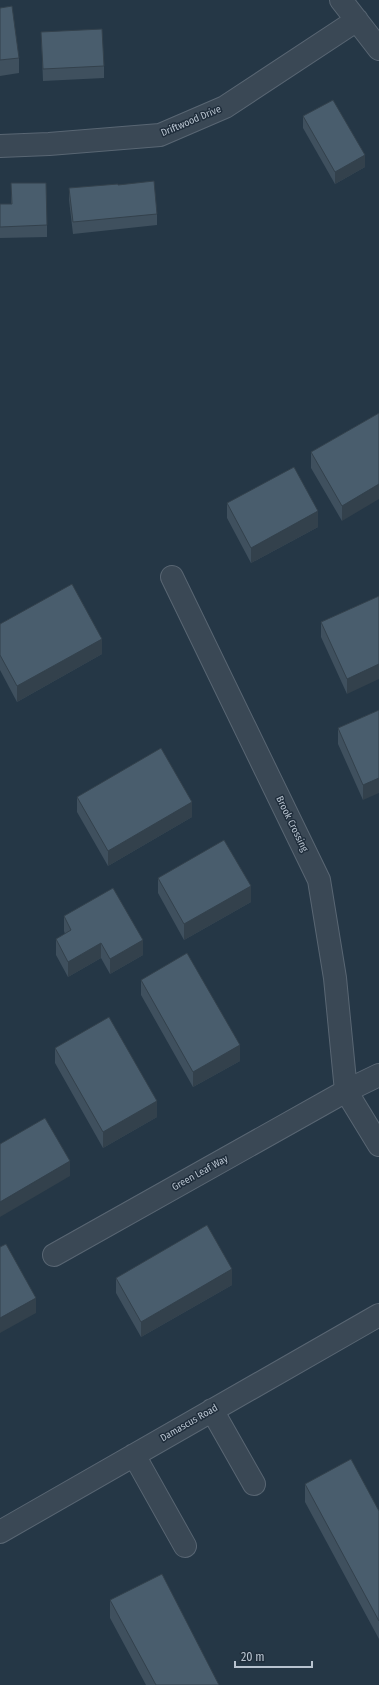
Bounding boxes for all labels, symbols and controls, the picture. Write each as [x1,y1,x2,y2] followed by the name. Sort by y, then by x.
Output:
[159,103,223,139] street label: Driftwood Drive
[273,794,311,854] street label: Brook Crossing
[170,1152,231,1193] street label: Green Leaf Way
[158,1402,220,1444] street label: Damascus Road
[235,1643,312,1669] scale bar
[241,1650,265,1664] text: 20 m

